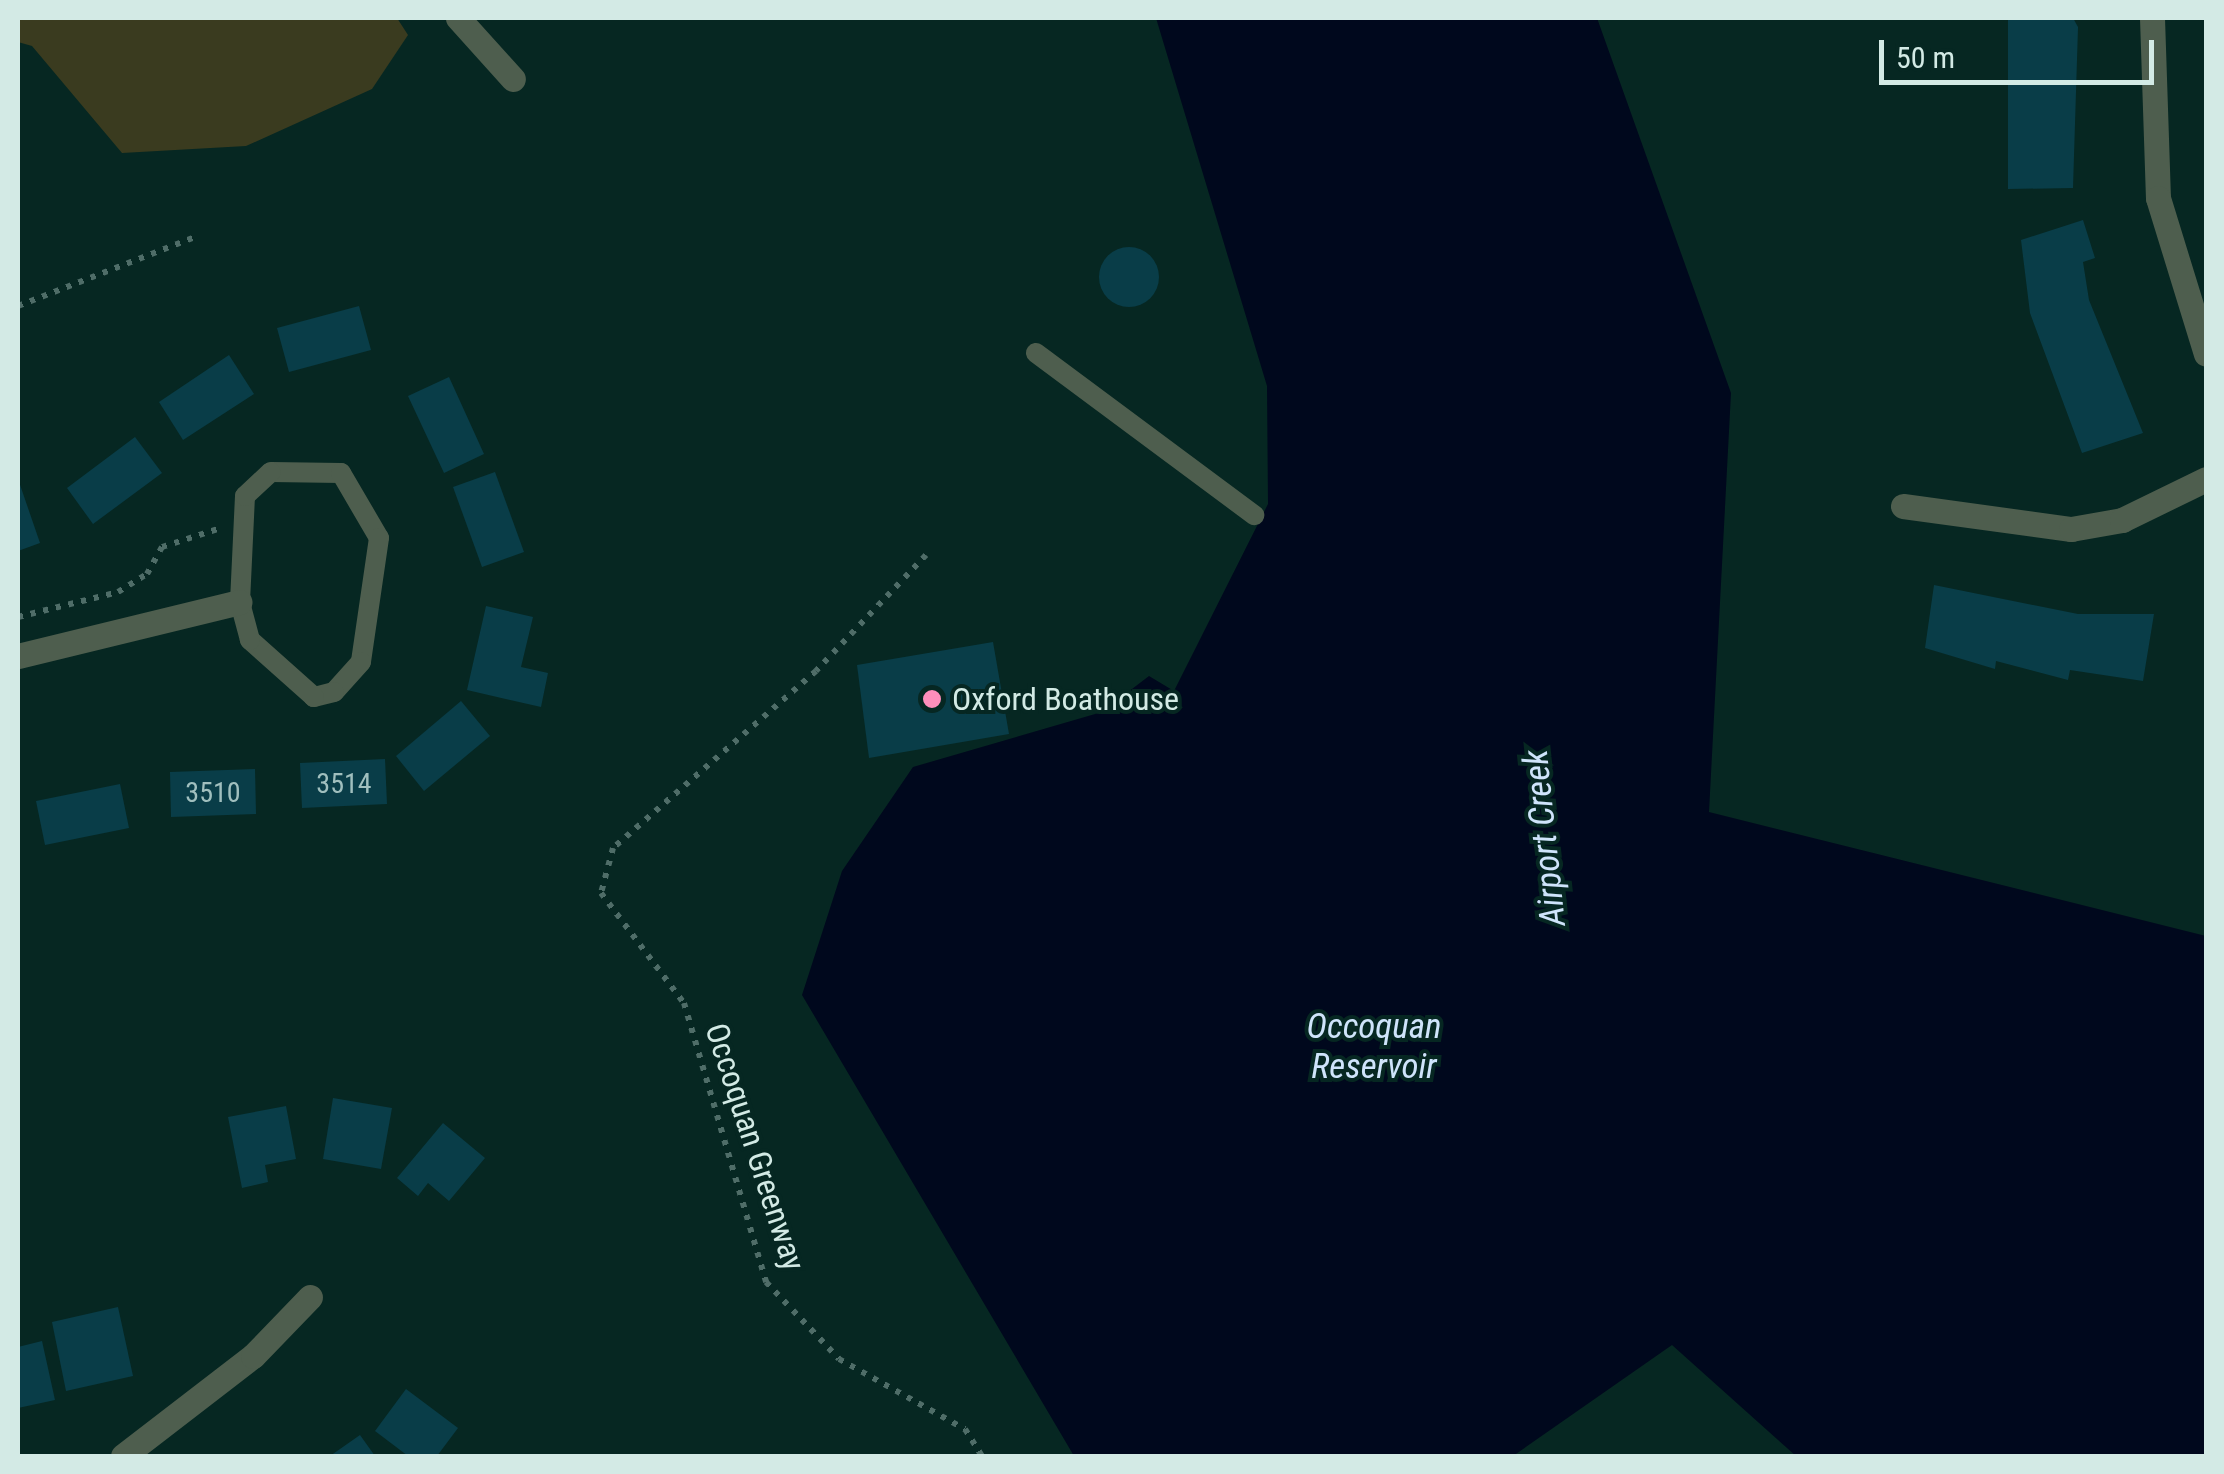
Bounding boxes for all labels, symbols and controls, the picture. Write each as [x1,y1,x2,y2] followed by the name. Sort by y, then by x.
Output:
[1884,20,2159,82] scale bar
[1896,40,1955,75] text: 50 m
[952,680,1179,718] place label: Oxford Boathouse
[921,688,943,710] marker: Oxford Boathouse
[1515,748,1575,928] water label: Airport Creek
[316,767,372,801] house number: 3514
[185,776,241,810] house number: 3510
[1307,1006,1441,1088] water label: Occoquan Reservoir
[697,1019,813,1275] street label: Occoquan Greenway

